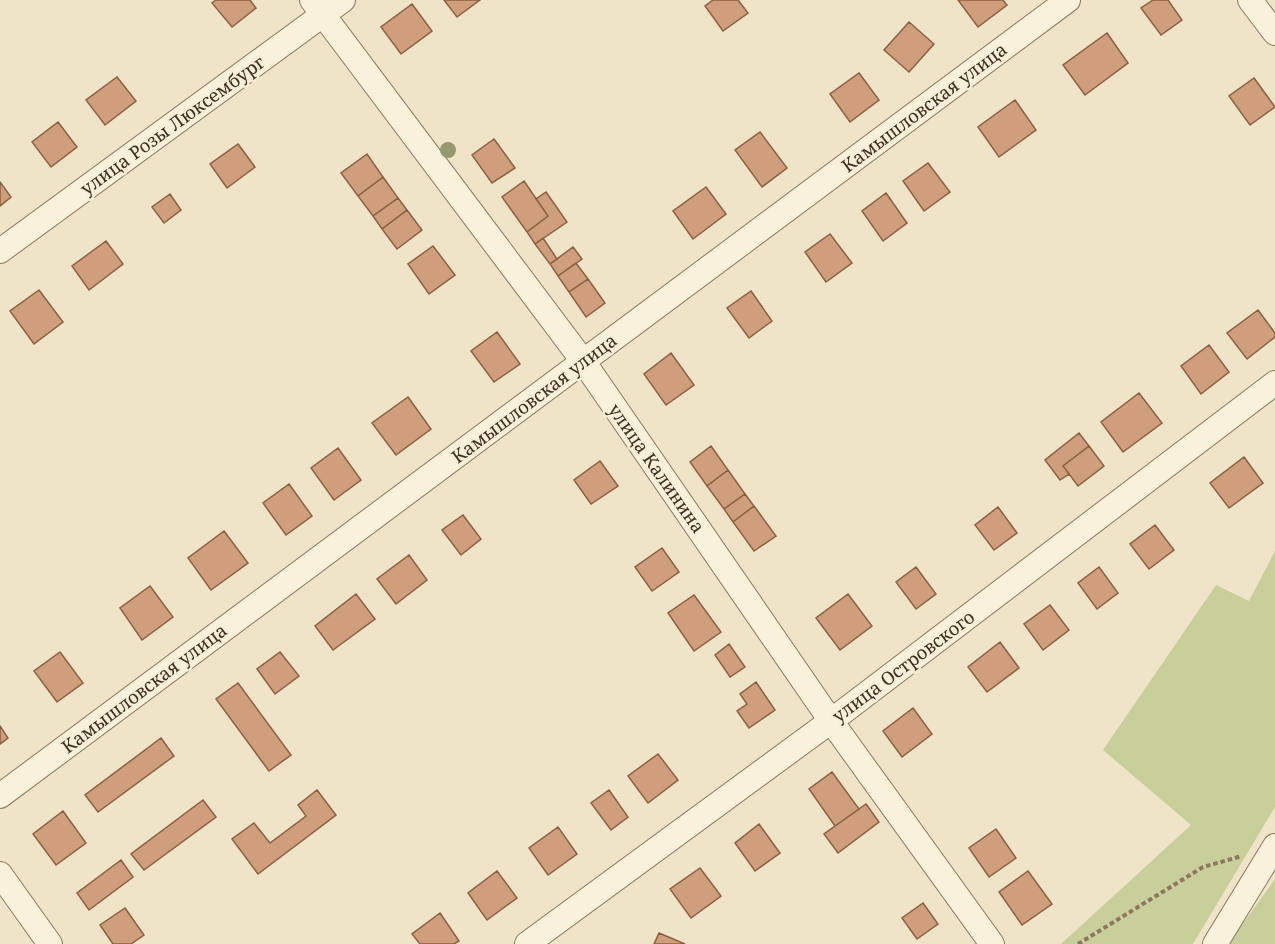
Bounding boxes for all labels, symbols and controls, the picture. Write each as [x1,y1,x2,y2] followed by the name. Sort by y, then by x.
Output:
[836,37,1012,177] street label: Камышловская улица
[75,50,269,200] street label: улица Розы Люксембург
[446,328,622,468] street label: Камышловская улица
[603,398,711,538] street label: улица Калинина
[827,604,979,728] street label: улица Островского
[56,618,232,758] street label: Камышловская улица

